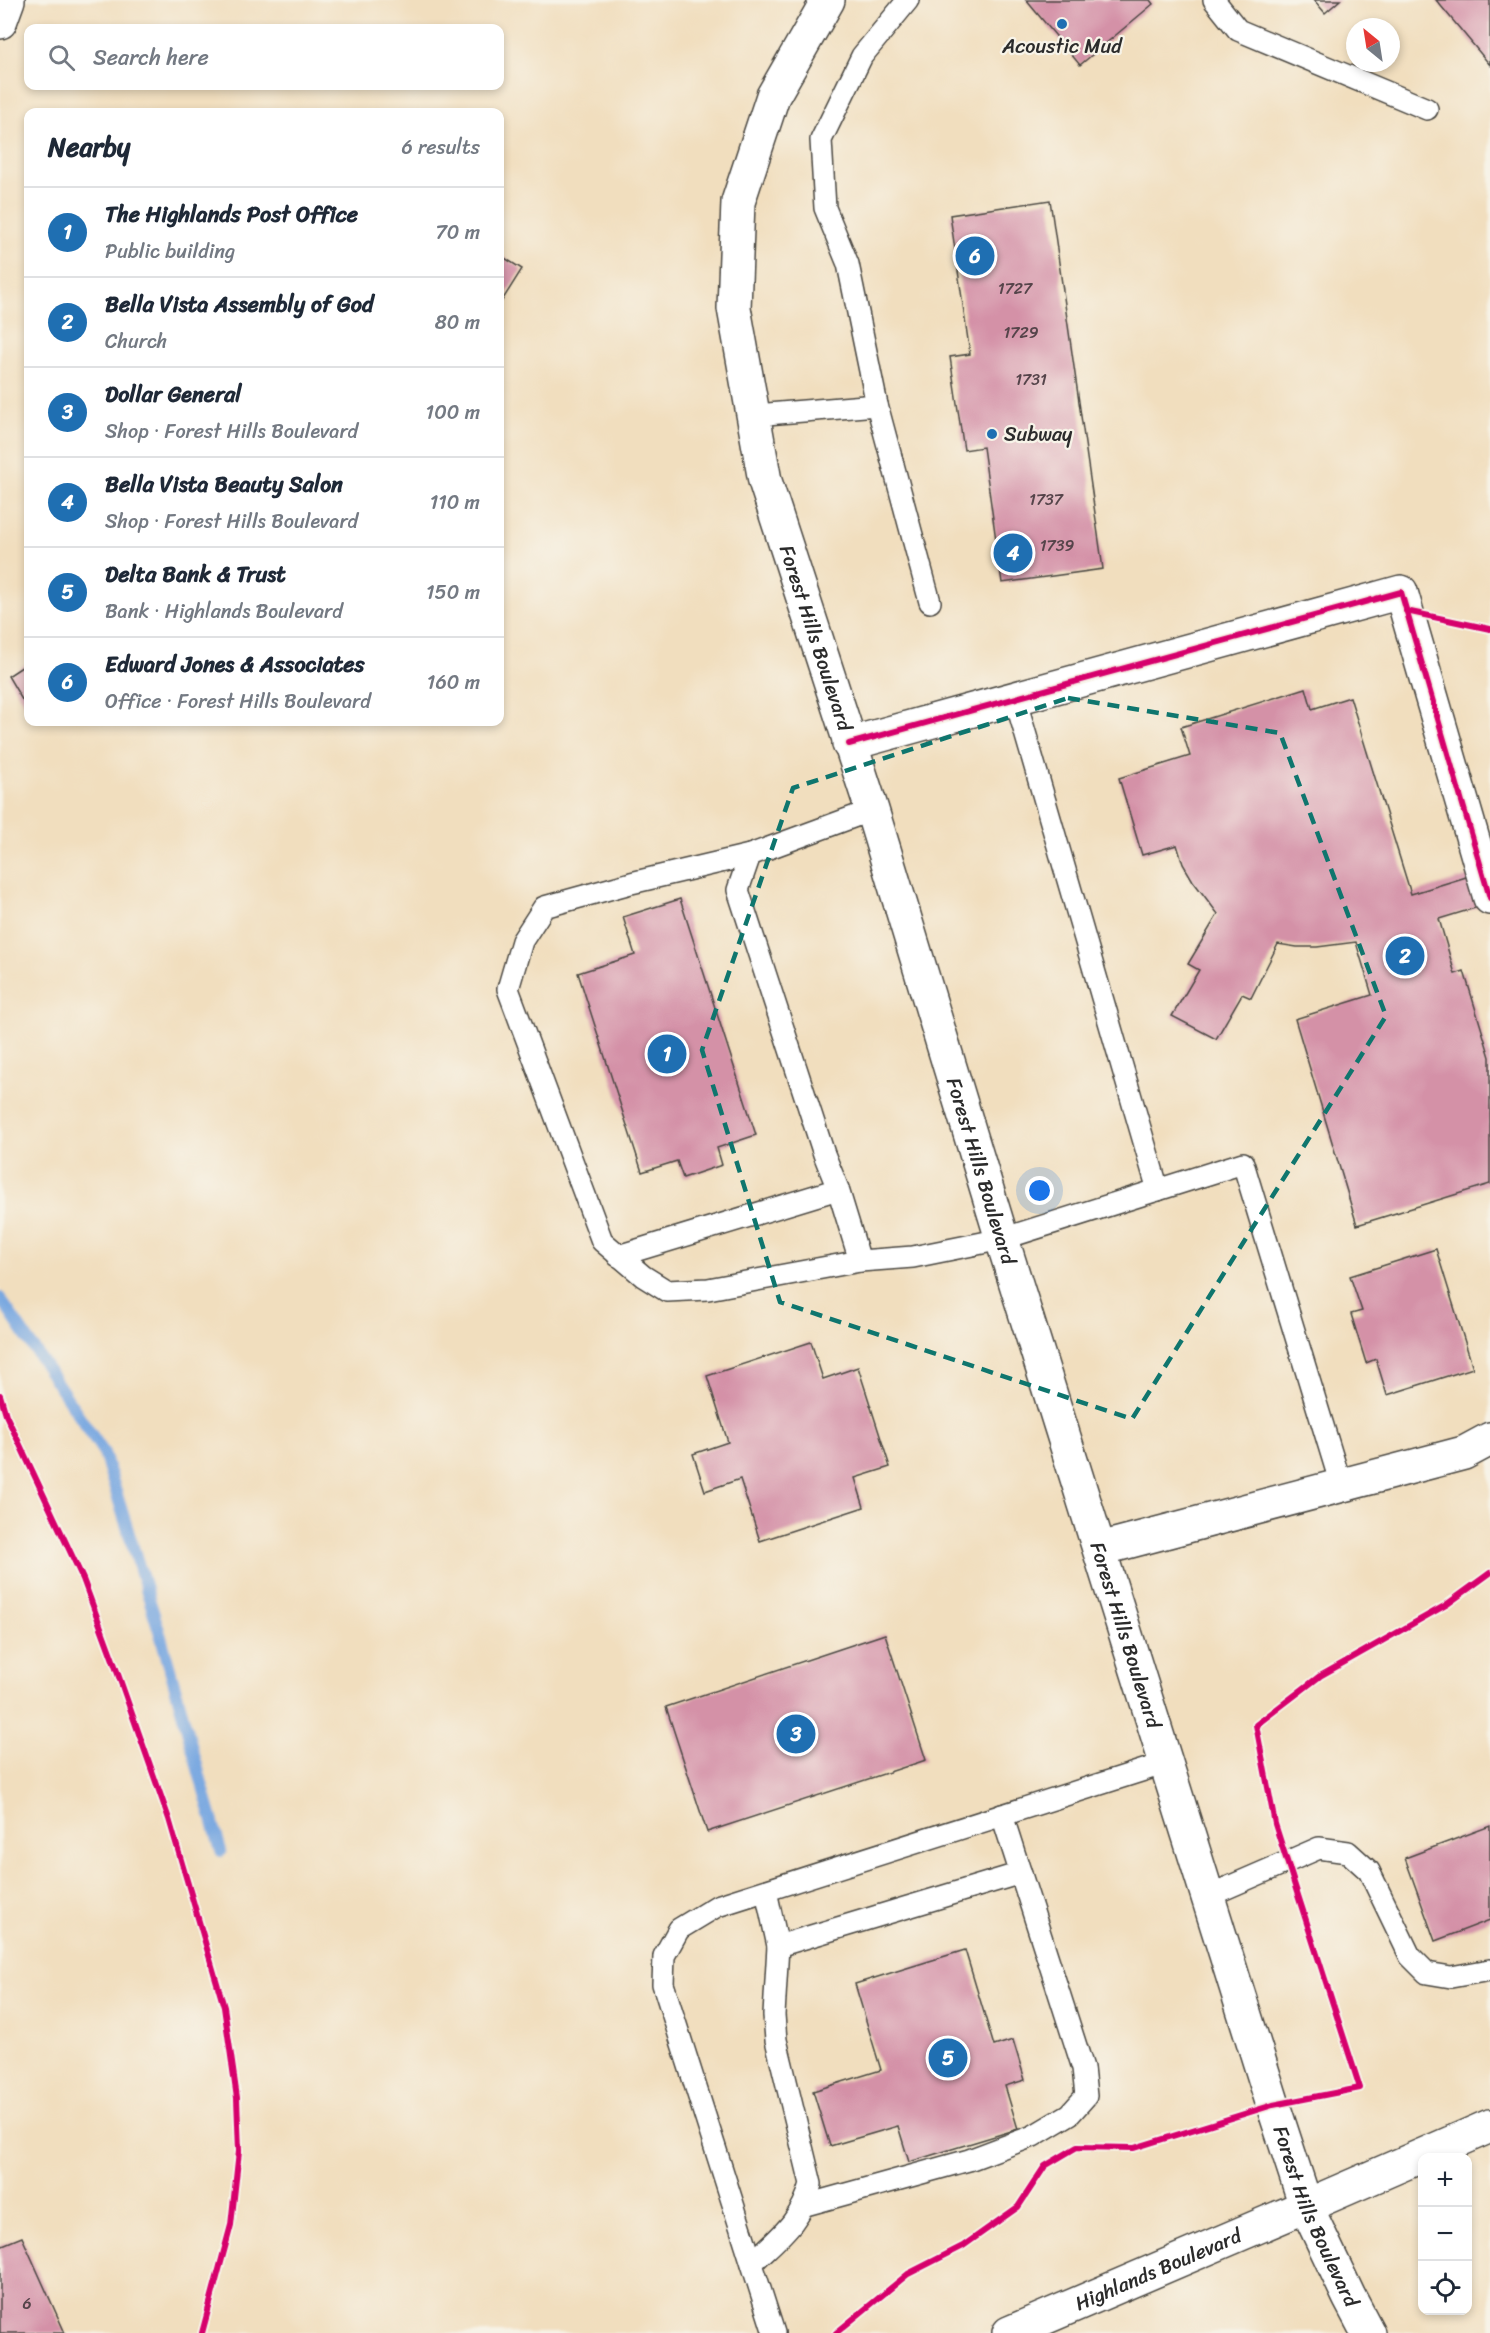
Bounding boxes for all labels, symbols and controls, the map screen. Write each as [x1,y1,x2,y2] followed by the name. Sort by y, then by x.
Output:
[1055,17,1069,31] marker: Acoustic Mud
[1346,18,1400,72] north arrow
[24,24,504,90] search box
[1001,29,1123,64] place label: Acoustic Mud
[93,38,209,77] text: Search here
[45,41,78,74] icon: search
[48,124,130,170] text: Nearby
[401,130,480,165] text: 6 results
[105,195,358,234] text: The Highlands Post Office
[63,215,72,250] text: 1
[435,215,480,250] text: 70 m
[105,234,235,269] text: Public building
[956,234,994,278] pin: 6
[998,274,1033,303] house number: 1727
[105,285,374,324] text: Bella Vista Assembly of God
[62,305,73,340] text: 2
[435,305,480,340] text: 80 m
[1003,318,1039,347] house number: 1729
[105,324,167,359] text: Church
[1015,365,1047,394] house number: 1731
[105,375,241,414] text: Dollar General
[62,395,73,430] text: 3
[426,395,480,430] text: 100 m
[105,414,358,449] text: Shop · Forest Hills Boulevard
[1004,417,1073,452] place label: Subway
[985,427,999,441] marker: Subway
[105,465,343,504] text: Bella Vista Beauty Salon
[61,485,74,520] text: 4
[430,485,480,520] text: 110 m
[1029,485,1064,514] house number: 1737
[105,504,358,539] text: Shop · Forest Hills Boulevard
[994,530,1032,576] pin: 4
[1040,531,1074,560] house number: 1739
[769,540,863,737] street label: Forest Hills Boulevard
[105,555,286,594] text: Delta Bank & Trust
[61,575,74,610] text: 5
[426,575,480,610] text: 150 m
[105,594,343,629] text: Bank · Highlands Boulevard
[105,645,365,684] text: Edward Jones & Associates
[62,665,73,700] text: 6
[427,665,480,700] text: 160 m
[105,684,371,719] text: Office · Forest Hills Boulevard
[1386,934,1424,978] pin: 2
[648,1032,686,1076] pin: 1
[936,1073,1026,1270] street label: Forest Hills Boulevard
[1025,1176,1054,1205] your location
[1080,1537,1171,1734] street label: Forest Hills Boulevard
[776,1712,816,1756] pin: 3
[928,2036,968,2080] pin: 5
[1263,2121,1369,2315] street label: Forest Hills Boulevard
[1418,2153,1472,2315] map controls
[1418,2153,1472,2207] button: +
[1418,2207,1472,2261] button: −
[1069,2218,1248,2321] street label: Highlands Boulevard
[1418,2261,1472,2315] button: locate
[22,2289,32,2318] house number: 6

